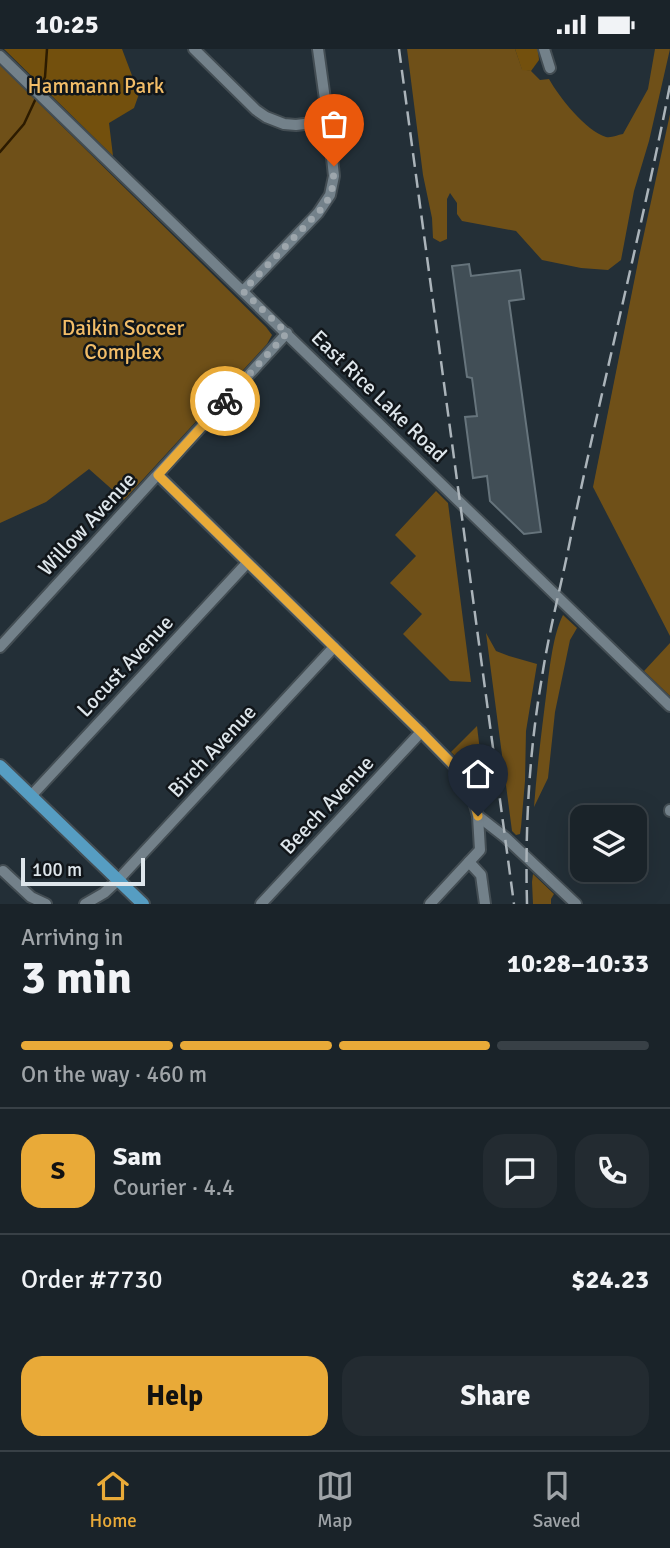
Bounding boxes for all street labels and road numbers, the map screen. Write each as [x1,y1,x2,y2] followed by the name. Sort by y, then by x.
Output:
[306,325,452,467] street label: East Rice Lake Road
[33,467,141,581] street label: Willow Avenue
[71,610,179,722] street label: Locust Avenue
[162,699,262,803] street label: Birch Avenue
[275,750,379,860] street label: Beech Avenue

